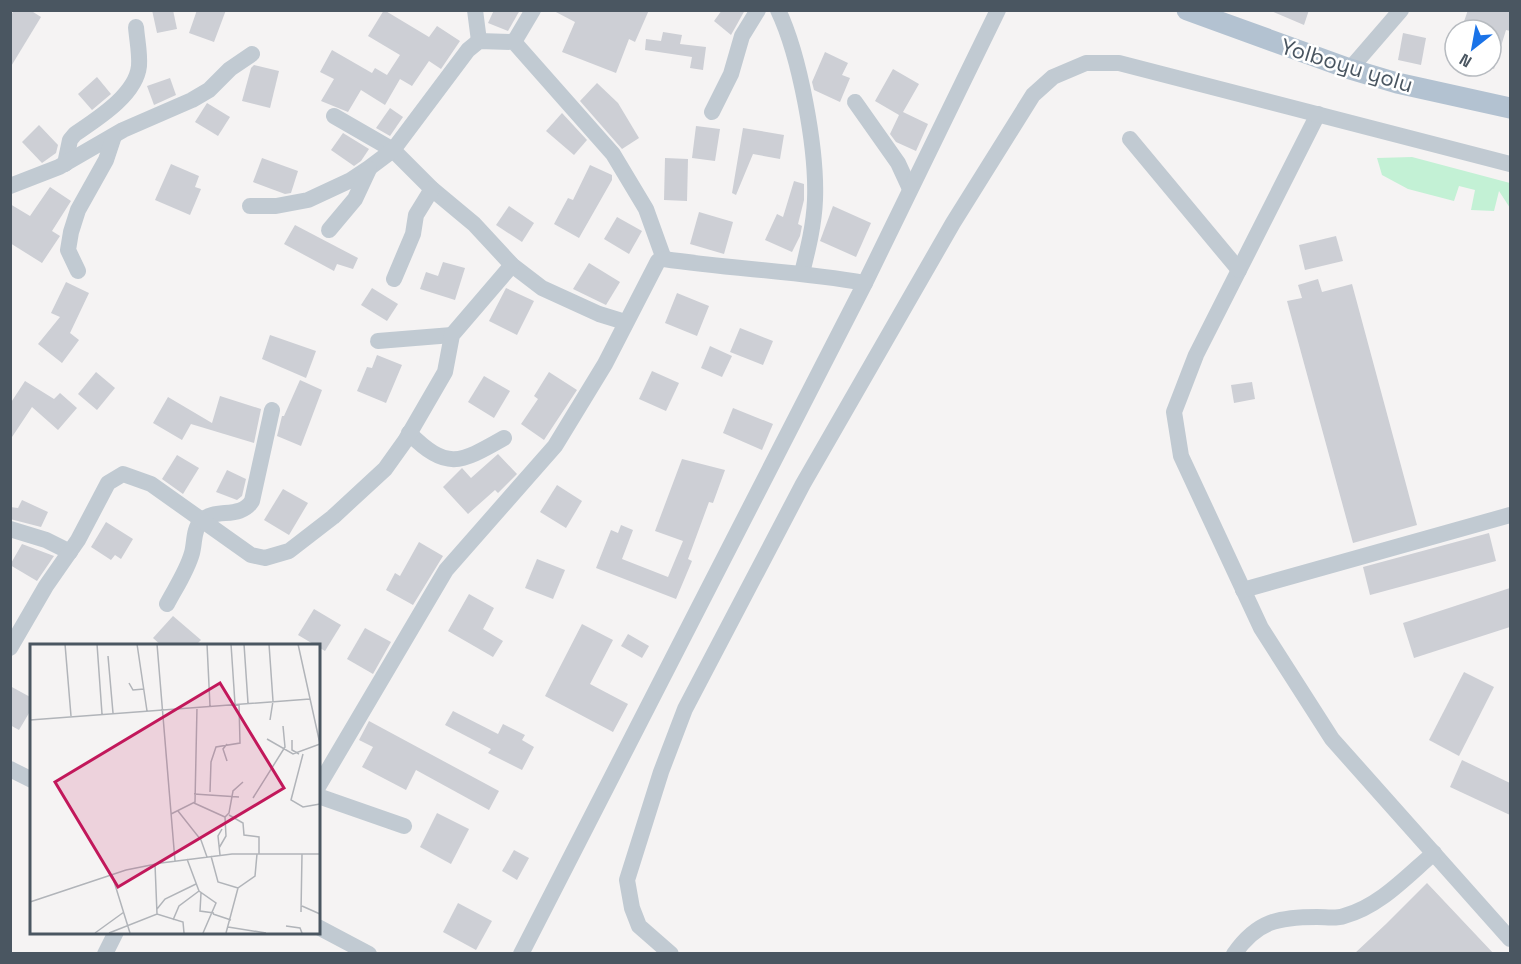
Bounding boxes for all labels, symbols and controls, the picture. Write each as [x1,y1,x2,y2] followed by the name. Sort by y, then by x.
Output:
[1443,18,1503,78] north arrow
[1278,32,1416,98] street label: Yolboyu yolu
[1456,49,1476,72] text: N
[30,644,320,934] inset map

